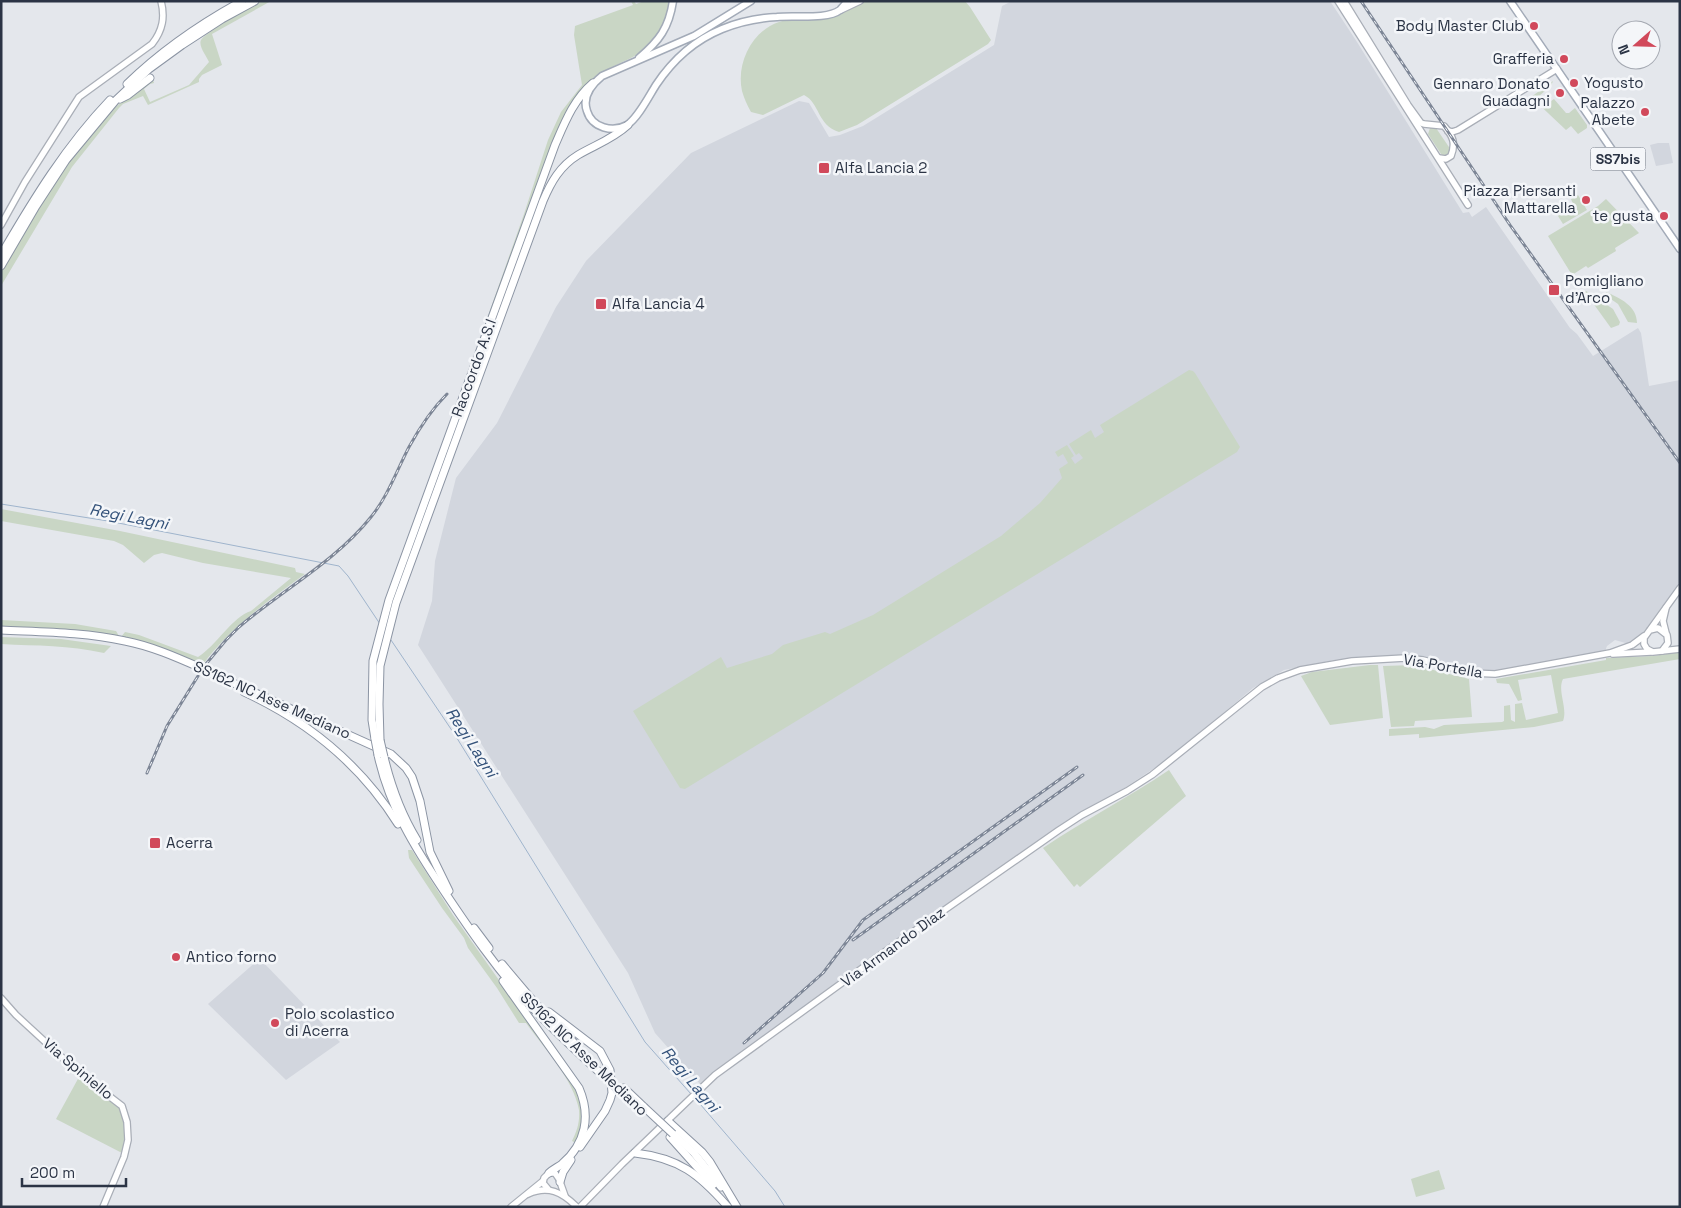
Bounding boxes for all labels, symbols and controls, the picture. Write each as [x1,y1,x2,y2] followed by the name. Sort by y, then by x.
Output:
[1396,16,1524,35] place label: Body Master Club
[1528,20,1540,32] marker: Body Master Club
[1611,20,1661,70] north arrow
[1614,42,1634,57] text: N
[1493,49,1554,68] place label: Grafferia
[1558,53,1570,65] marker: Grafferia
[1584,73,1644,92] place label: Yogusto
[1433,74,1550,110] place label: Gennaro Donato Guadagni
[1568,77,1580,89] marker: Yogusto
[1554,87,1566,99] marker: Gennaro Donato Guadagni
[1581,93,1635,129] place label: Palazzo Abete
[1639,106,1651,118] marker: Palazzo Abete
[1590,148,1646,170] road number: SS7bis
[835,158,927,177] place label: Alfa Lancia 2
[817,161,831,175] marker: Alfa Lancia 2
[1464,181,1576,217] place label: Piazza Piersanti Mattarella
[1580,194,1592,206] marker: Piazza Piersanti Mattarella
[1593,206,1654,225] place label: te gusta
[1658,210,1670,222] marker: te gusta
[1565,271,1644,307] place label: Pomigliano d’Arco
[1547,283,1561,297] marker: Pomigliano d’Arco
[612,294,705,313] place label: Alfa Lancia 4
[594,297,608,311] marker: Alfa Lancia 4
[447,316,500,419] street label: Raccordo A.S.I
[88,499,172,535] water label: Regi Lagni
[1402,649,1485,682] street label: Via Portella
[191,656,354,743] street label: SS162 NC Asse Mediano
[441,703,503,783] water label: Regi Lagni
[166,833,213,852] place label: Acerra
[148,836,162,850] marker: Acerra
[837,902,948,991] street label: Via Armando Diaz
[186,947,277,966] place label: Antico forno
[170,951,182,963] marker: Antico forno
[517,988,652,1120] street label: SS162 NC Asse Mediano
[285,1004,395,1040] place label: Polo scolastico di Acerra
[269,1017,281,1029] marker: Polo scolastico di Acerra
[39,1034,117,1104] street label: Via Spiniello
[657,1042,726,1118] water label: Regi Lagni
[22,1156,126,1188] scale bar
[30,1163,75,1182] text: 200 m

